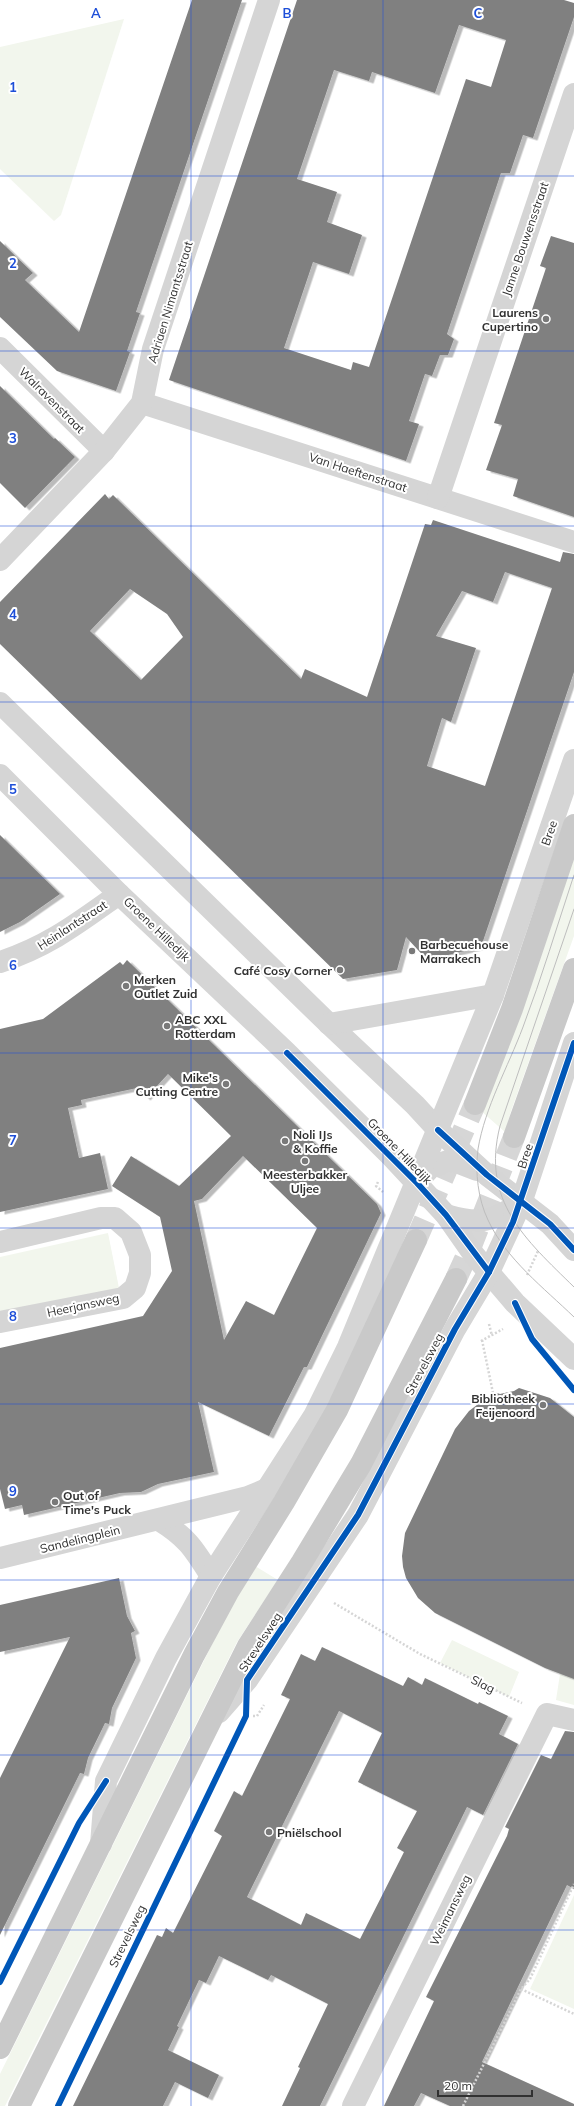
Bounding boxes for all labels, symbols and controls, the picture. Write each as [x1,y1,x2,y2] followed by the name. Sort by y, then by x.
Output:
[91,5,101,21] text: A
[283,5,292,21] text: B
[474,5,483,21] text: C
[9,79,17,95] text: 1
[498,180,552,298] street label: Janne Bouwensstraat
[144,239,196,365] street label: Adriaen Nimantsstraat
[9,255,17,271] text: 2
[482,305,538,334] place label: Laurens Cupertino
[541,314,551,324] marker: Laurens Cupertino
[16,364,88,436] street label: Walravenstraat
[9,430,17,446] text: 3
[307,449,409,495] street label: Van Haeftenstraat
[9,606,17,622] text: 4
[9,781,17,797] text: 5
[538,819,560,847] street label: Bree
[121,894,194,965] street label: Groene Hilledijk
[34,897,110,953] street label: Heinlantstraat
[420,937,509,966] place label: Barbecuehouse Marrakech
[407,946,417,956] marker: Barbecuehouse Marrakech
[9,957,17,973] text: 6
[234,963,332,978] place label: Café Cosy Corner
[335,965,345,975] marker: Café Cosy Corner
[134,972,198,1001] place label: Merken Outlet Zuid
[121,981,131,991] marker: Merken Outlet Zuid
[175,1012,236,1041] place label: ABC XXL Rotterdam
[162,1021,172,1031] marker: ABC XXL Rotterdam
[136,1070,218,1099] place label: Mike's Cutting Centre
[221,1079,231,1089] marker: Mike's Cutting Centre
[365,1115,436,1188] street label: Groene Hilledijk
[293,1127,338,1156] place label: Noli IJs & Koffie
[9,1132,17,1148] text: 7
[280,1136,290,1146] marker: Noli IJs & Koffie
[514,1142,536,1170] street label: Bree
[300,1156,310,1166] marker: Meesterbakker Uljee
[263,1167,348,1196] place label: Meesterbakker Uljee
[45,1290,121,1320] street label: Heerjansweg
[9,1308,17,1324] text: 8
[401,1330,447,1398] street label: Strevelsweg
[471,1391,535,1420] place label: Bibliotheek Feijenoord
[538,1400,548,1410] marker: Bibliotheek Feijenoord
[9,1483,17,1499] text: 9
[63,1488,131,1517] place label: Out of Time's Puck
[50,1497,60,1507] marker: Out of Time's Puck
[38,1522,122,1556] street label: Sandelingplein
[235,1609,285,1675] street label: Strevelsweg
[469,1672,497,1696] street label: Slag
[277,1825,342,1840] place label: Pniëlschool
[264,1827,274,1837] marker: Pniëlschool
[426,1872,474,1948] street label: Weimansweg
[105,1902,149,1970] street label: Strevelsweg
[438,2072,532,2098] scale bar
[444,2078,472,2093] text: 20 m

